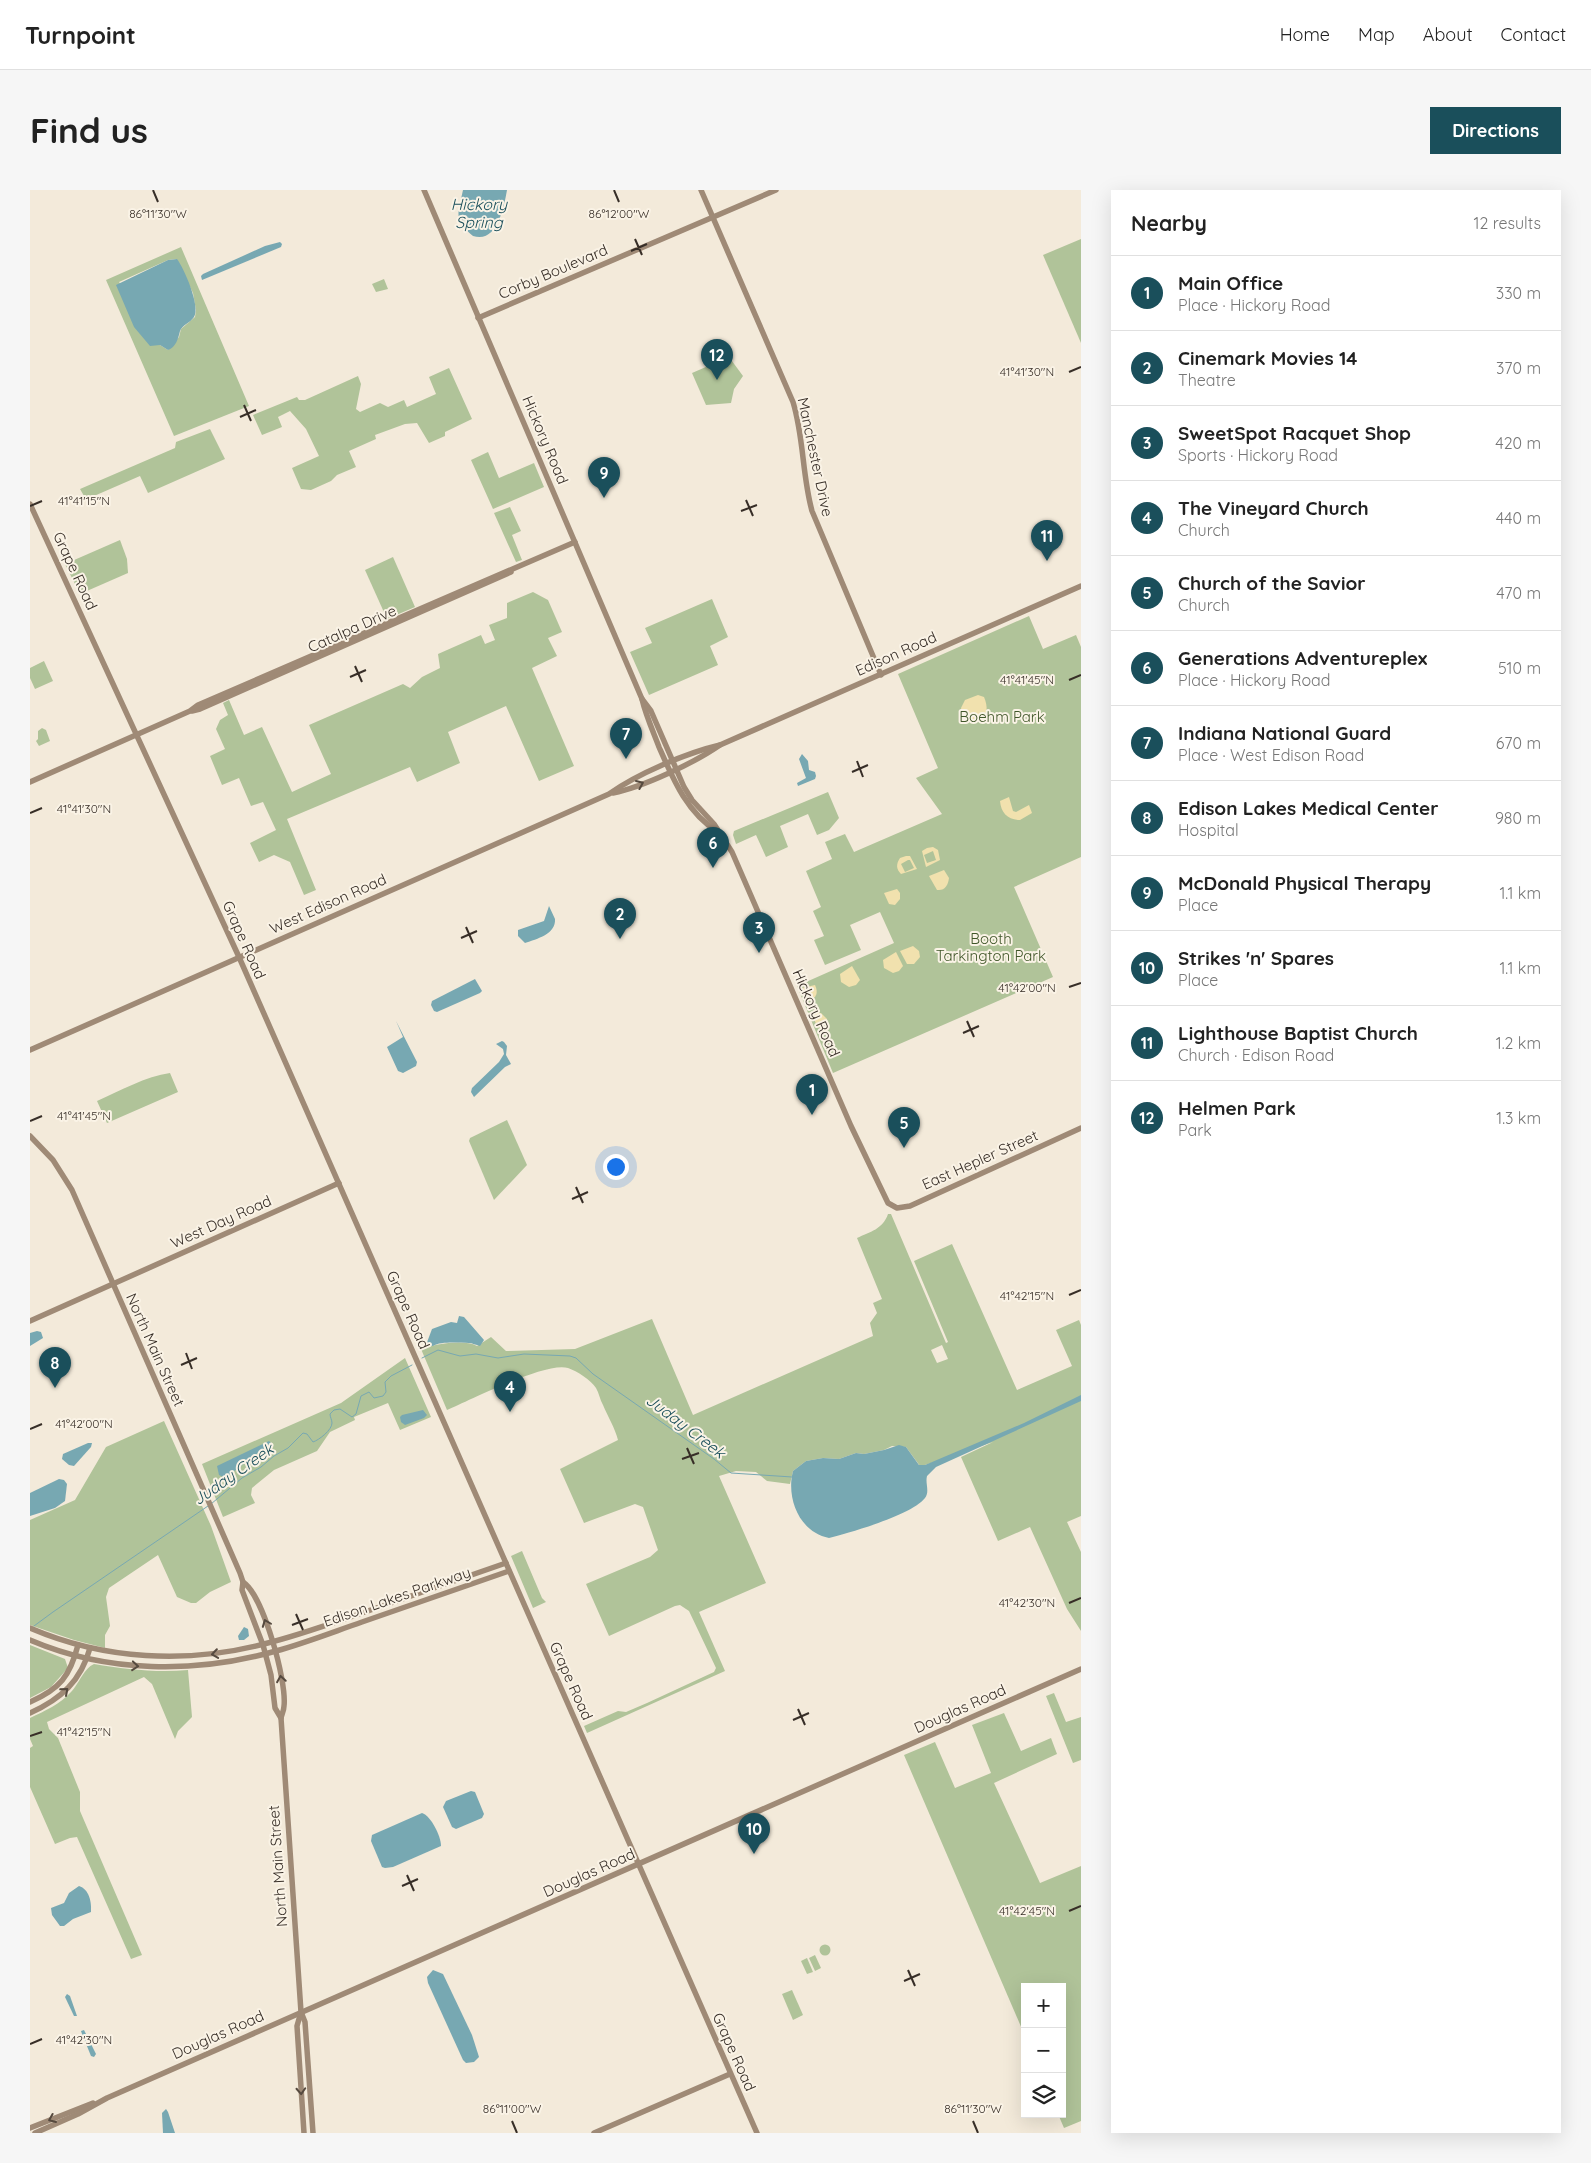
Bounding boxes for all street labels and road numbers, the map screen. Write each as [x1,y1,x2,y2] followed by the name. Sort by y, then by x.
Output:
[495,240,610,303] street label: Corby Boulevard
[518,393,573,487] street label: Hickory Road
[794,396,837,518] street label: Manchester Drive
[49,529,102,613] street label: Grape Road
[305,601,399,657] street label: Catalpa Drive
[852,627,939,680] street label: Edison Road
[266,869,389,938] street label: West Edison Road
[219,898,270,982] street label: Grape Road
[789,966,844,1060] street label: Hickory Road
[919,1125,1041,1194] street label: East Hepler Street
[167,1191,274,1252] street label: West Day Road
[383,1268,434,1352] street label: Grape Road
[122,1290,189,1409] street label: North Main Street
[321,1562,473,1631] street label: Edison Lakes Parkway
[546,1639,597,1723] street label: Grape Road
[911,1680,1009,1737] street label: Douglas Road
[264,1805,291,1928] street label: North Main Street
[540,1844,638,1901] street label: Douglas Road
[169,2006,267,2063] street label: Douglas Road
[709,2010,760,2094] street label: Grape Road

